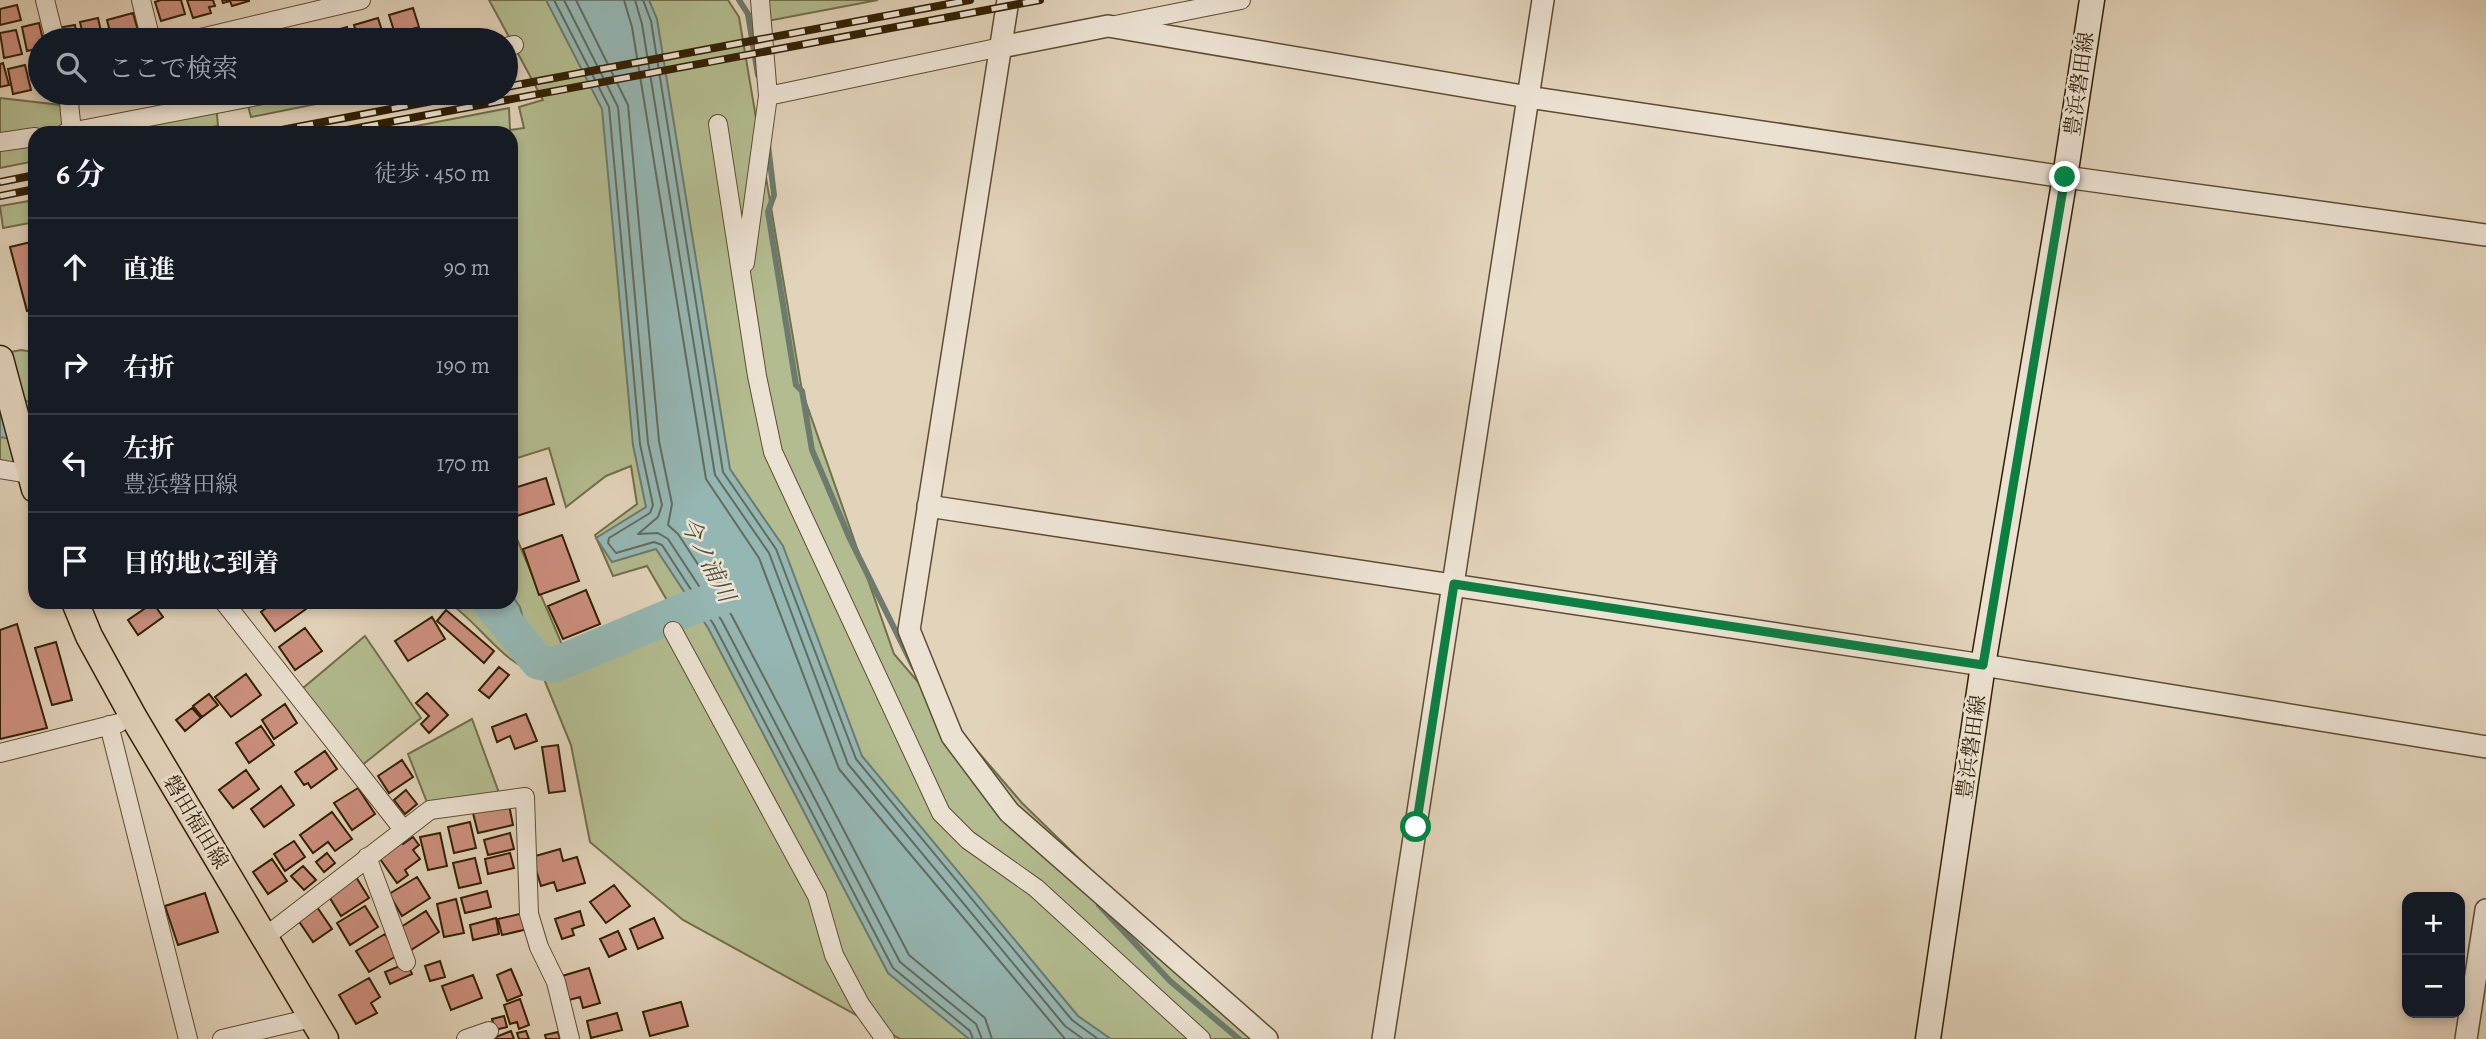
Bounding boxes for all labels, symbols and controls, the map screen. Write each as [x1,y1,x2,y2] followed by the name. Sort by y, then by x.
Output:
[28,28,518,105] search box
[2058,30,2100,138] street label: 豊浜磐田線
[52,48,90,86] icon: search
[108,51,238,86] text: ここで検索
[56,154,105,194] text: 6 分
[374,158,490,189] text: 徒歩 · 450 m
[2049,161,2080,192] route end
[56,248,94,286] icon: ahead
[123,252,175,287] text: 直進
[444,252,490,283] text: 90 m
[56,346,94,384] icon: right
[123,350,175,385] text: 右折
[436,350,490,381] text: 190 m
[123,431,175,466] text: 左折
[56,444,94,482] icon: left
[437,448,490,479] text: 170 m
[123,469,238,500] text: 豊浜磐田線
[673,511,744,610] water label: 今ノ浦川
[56,542,94,580] icon: arrive
[123,546,279,581] text: 目的地に到着
[1950,693,1992,801] street label: 豊浜磐田線
[157,770,235,874] street label: 磐田福田線
[1400,811,1431,842] route start
[2402,892,2465,1018] map controls
[2402,892,2465,955] button: +
[2402,955,2465,1018] button: −

